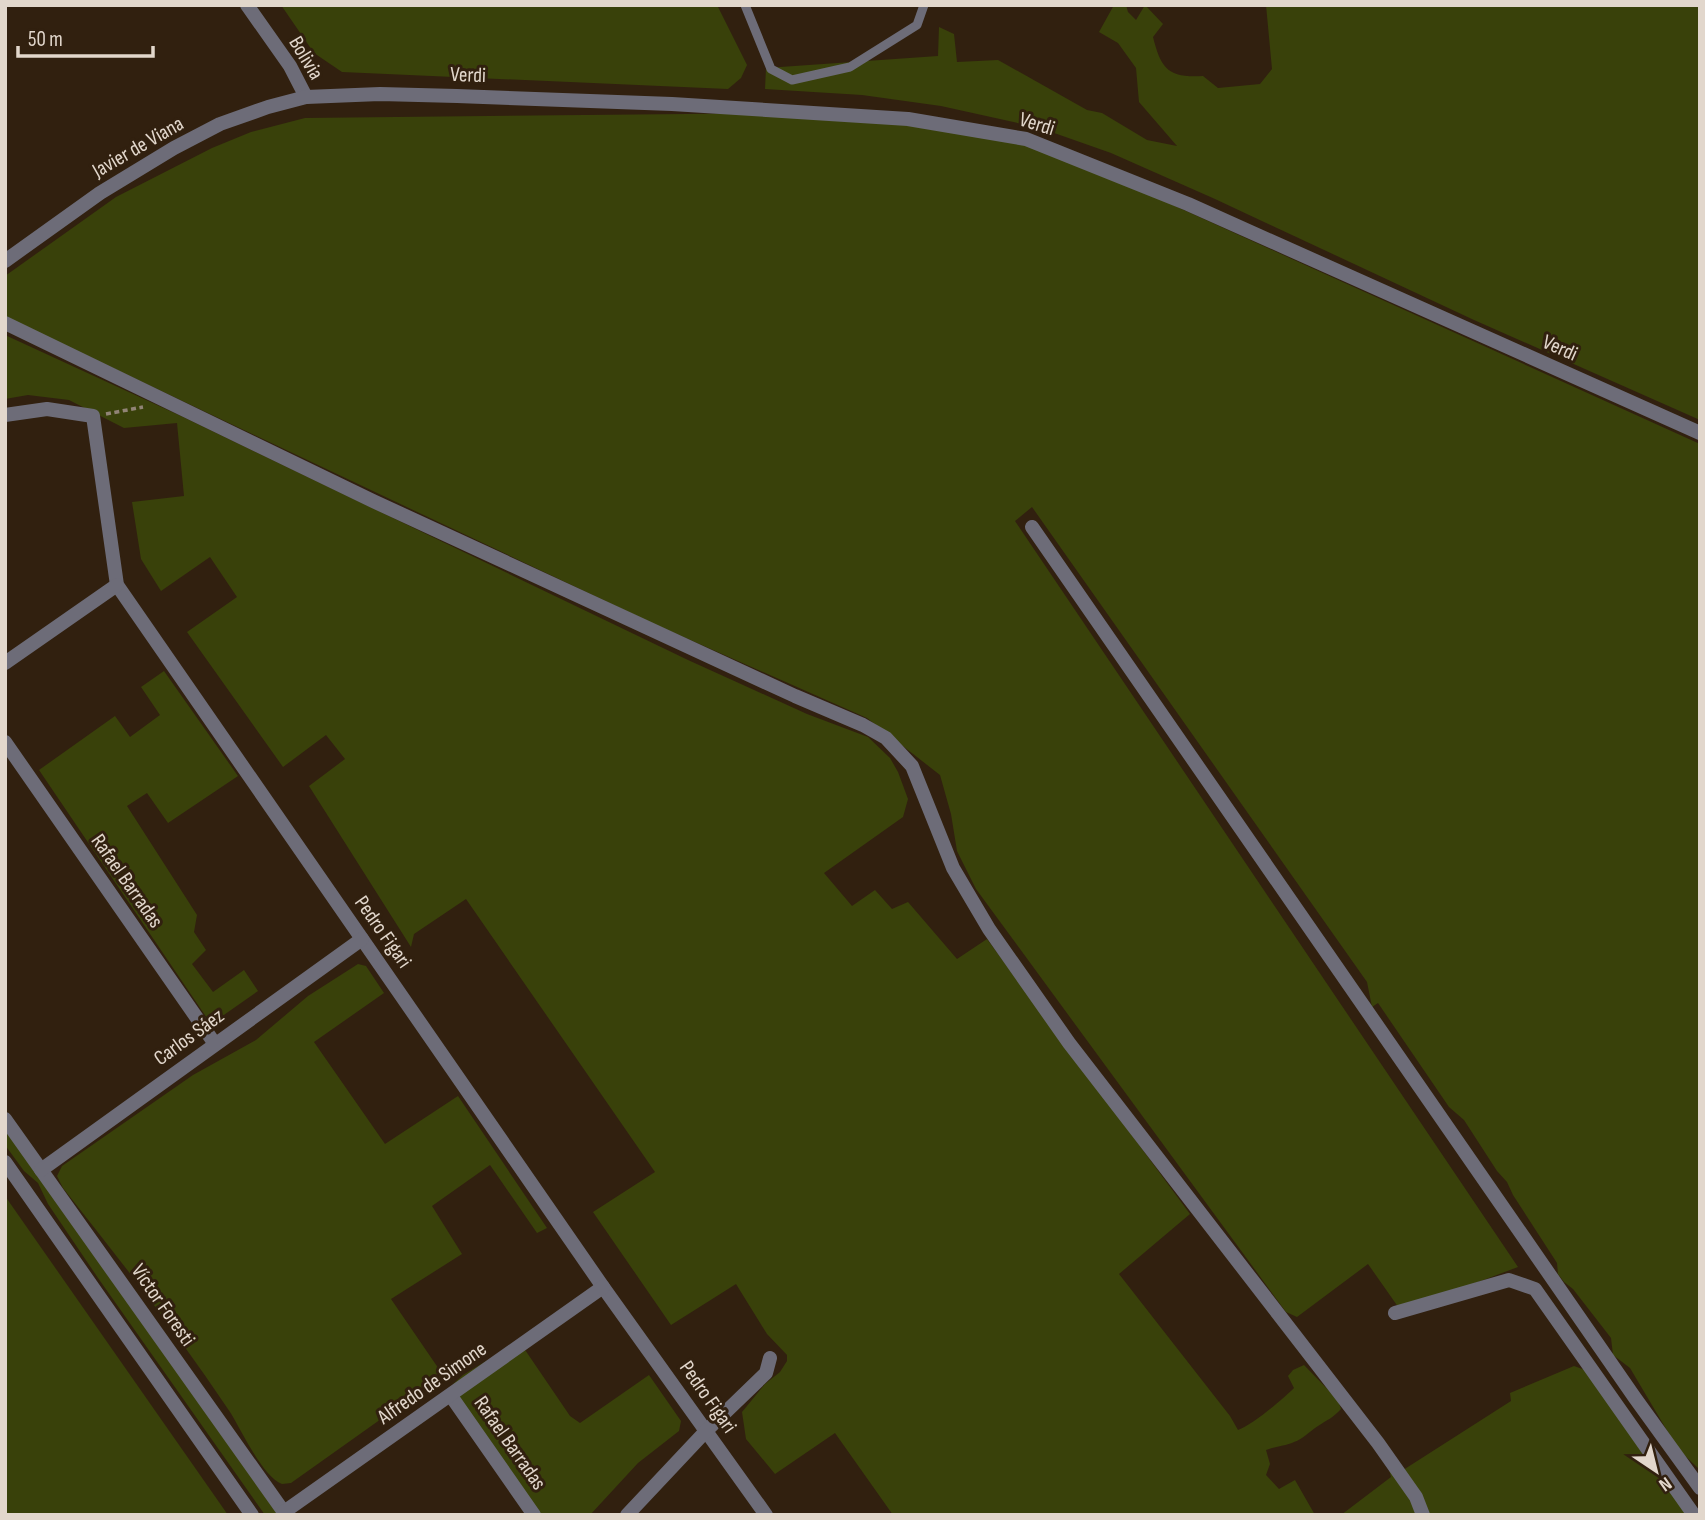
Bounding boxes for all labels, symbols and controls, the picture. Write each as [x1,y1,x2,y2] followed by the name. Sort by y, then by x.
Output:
[18,14,152,58] scale bar
[28,27,63,52] text: 50 m
[283,32,329,84] street label: Bolivia
[450,62,486,88] street label: Verdi
[1016,107,1058,141] street label: Verdi
[87,111,188,184] street label: Javier de Viana
[1539,329,1581,367] street label: Verdi
[86,829,168,933] street label: Rafael Barradas
[349,891,417,973] street label: Pedro Figari
[149,1003,229,1071] street label: Carlos Sáez
[126,1259,200,1351] street label: Víctor Foresti
[372,1336,491,1430] street label: Alfredo de Simone
[674,1356,742,1438] street label: Pedro Figari
[469,1391,551,1495] street label: Rafael Barradas
[1621,1436,1691,1506] north arrow
[1654,1471,1676,1496] text: N

